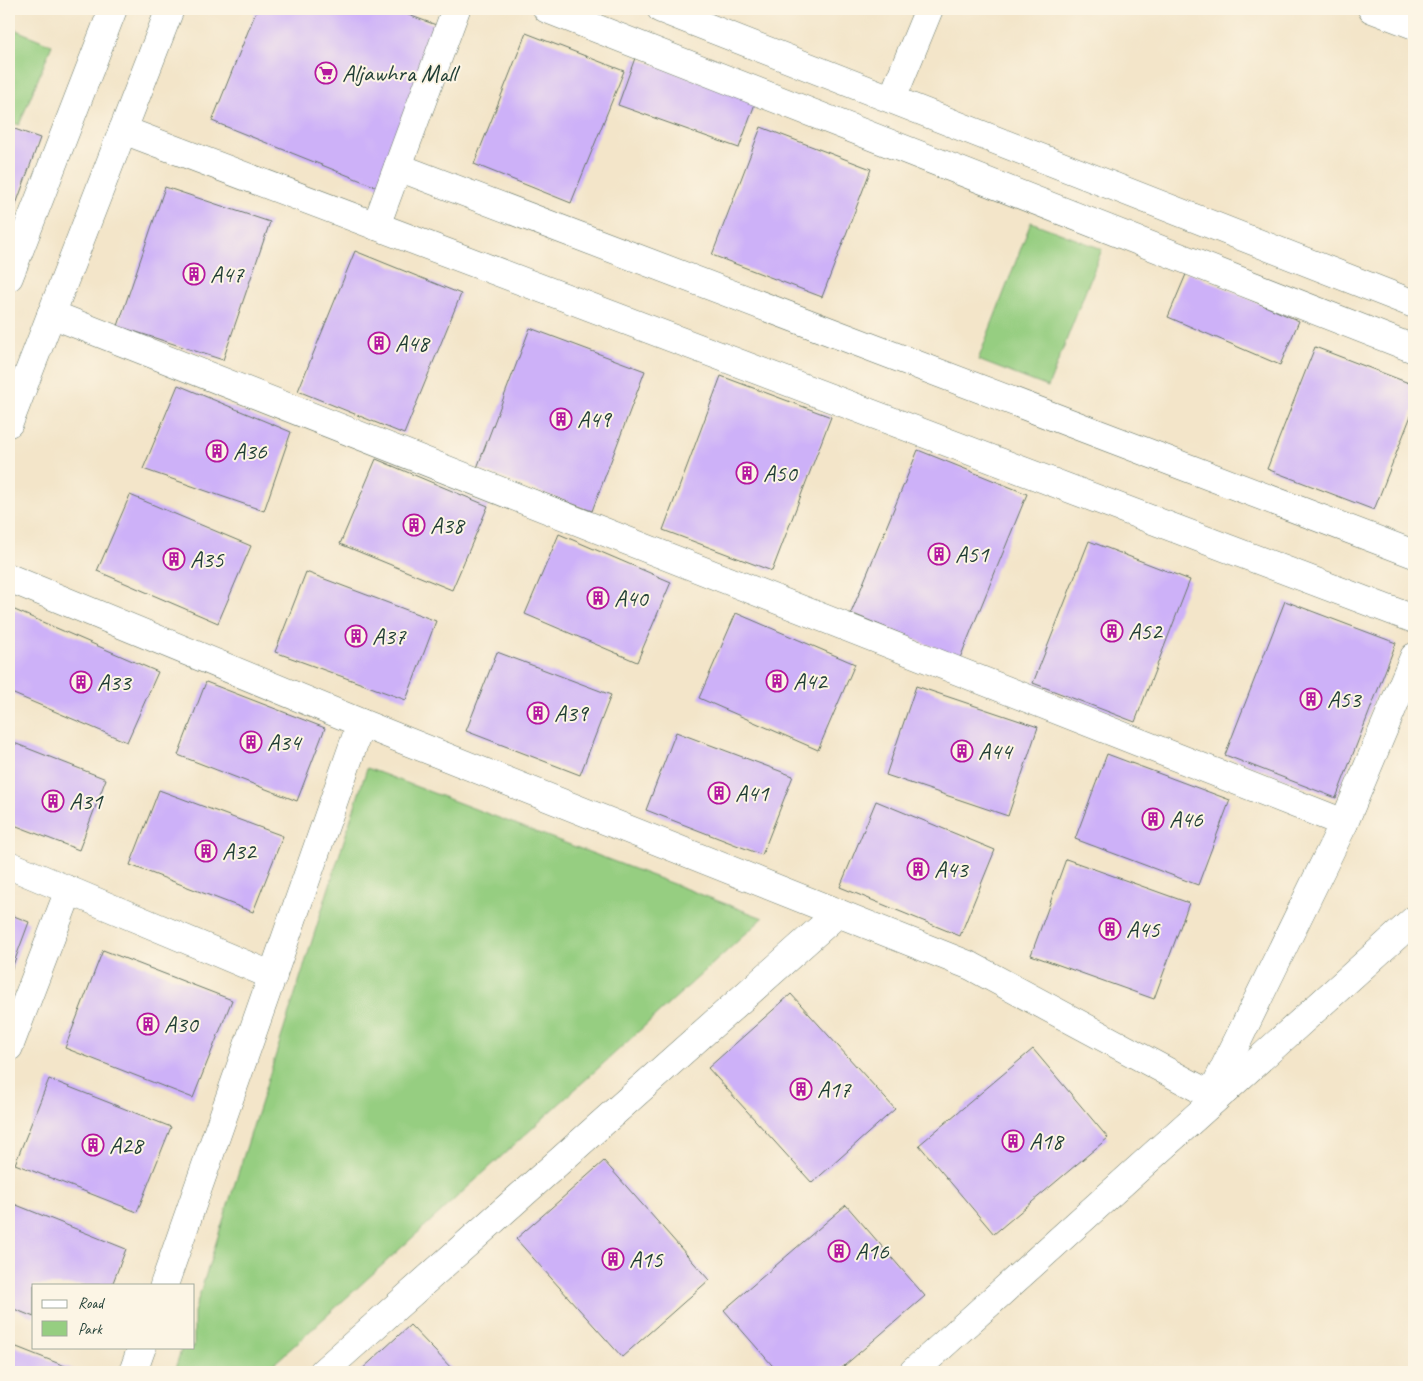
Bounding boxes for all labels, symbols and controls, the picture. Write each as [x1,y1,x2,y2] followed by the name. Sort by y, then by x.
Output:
[342,58,460,88] place label: Aljawhra Mall
[314,61,338,85] supermarket icon: Aljawhra Mall
[210,259,245,289] place label: A47
[182,262,206,286] building icon: A47
[395,328,431,358] place label: A48
[367,331,391,355] building icon: A48
[577,404,613,434] place label: A49
[549,407,573,431] building icon: A49
[233,436,268,466] place label: A36
[205,439,229,463] building icon: A36
[763,458,799,488] place label: A50
[735,461,759,485] building icon: A50
[430,510,466,540] place label: A38
[402,513,426,537] building icon: A38
[955,539,990,569] place label: A51
[927,542,951,566] building icon: A51
[190,544,225,574] place label: A35
[162,547,186,571] building icon: A35
[614,583,650,613] place label: A40
[586,586,610,610] building icon: A40
[1128,616,1164,646] place label: A52
[1100,619,1124,643] building icon: A52
[372,621,407,651] place label: A37
[344,624,368,648] building icon: A37
[793,666,829,696] place label: A42
[97,667,133,697] place label: A33
[765,669,789,693] building icon: A42
[69,670,93,694] building icon: A33
[1327,684,1363,714] place label: A53
[1299,687,1323,711] building icon: A53
[554,698,590,728] place label: A39
[526,701,550,725] building icon: A39
[267,727,303,757] place label: A34
[239,730,263,754] building icon: A34
[978,736,1014,766] place label: A44
[950,739,974,763] building icon: A44
[735,778,770,808] place label: A41
[707,781,731,805] building icon: A41
[69,786,104,816] place label: A31
[41,789,65,813] building icon: A31
[1169,804,1204,834] place label: A46
[1141,807,1165,831] building icon: A46
[222,836,258,866] place label: A32
[194,839,218,863] building icon: A32
[934,854,970,884] place label: A43
[906,857,930,881] building icon: A43
[1126,914,1161,944] place label: A45
[1098,917,1122,941] building icon: A45
[164,1009,200,1039] place label: A30
[136,1012,160,1036] building icon: A30
[817,1074,852,1104] place label: A17
[789,1077,813,1101] building icon: A17
[1029,1126,1065,1156] place label: A18
[1001,1129,1025,1153] building icon: A18
[109,1130,145,1160] place label: A28
[81,1133,105,1157] building icon: A28
[855,1236,890,1266] place label: A16
[827,1239,851,1263] building icon: A16
[629,1244,664,1274] place label: A15
[601,1247,625,1271] building icon: A15
[32,1284,195,1348] legend
[78,1294,105,1313] text: Road
[78,1320,103,1339] text: Park

